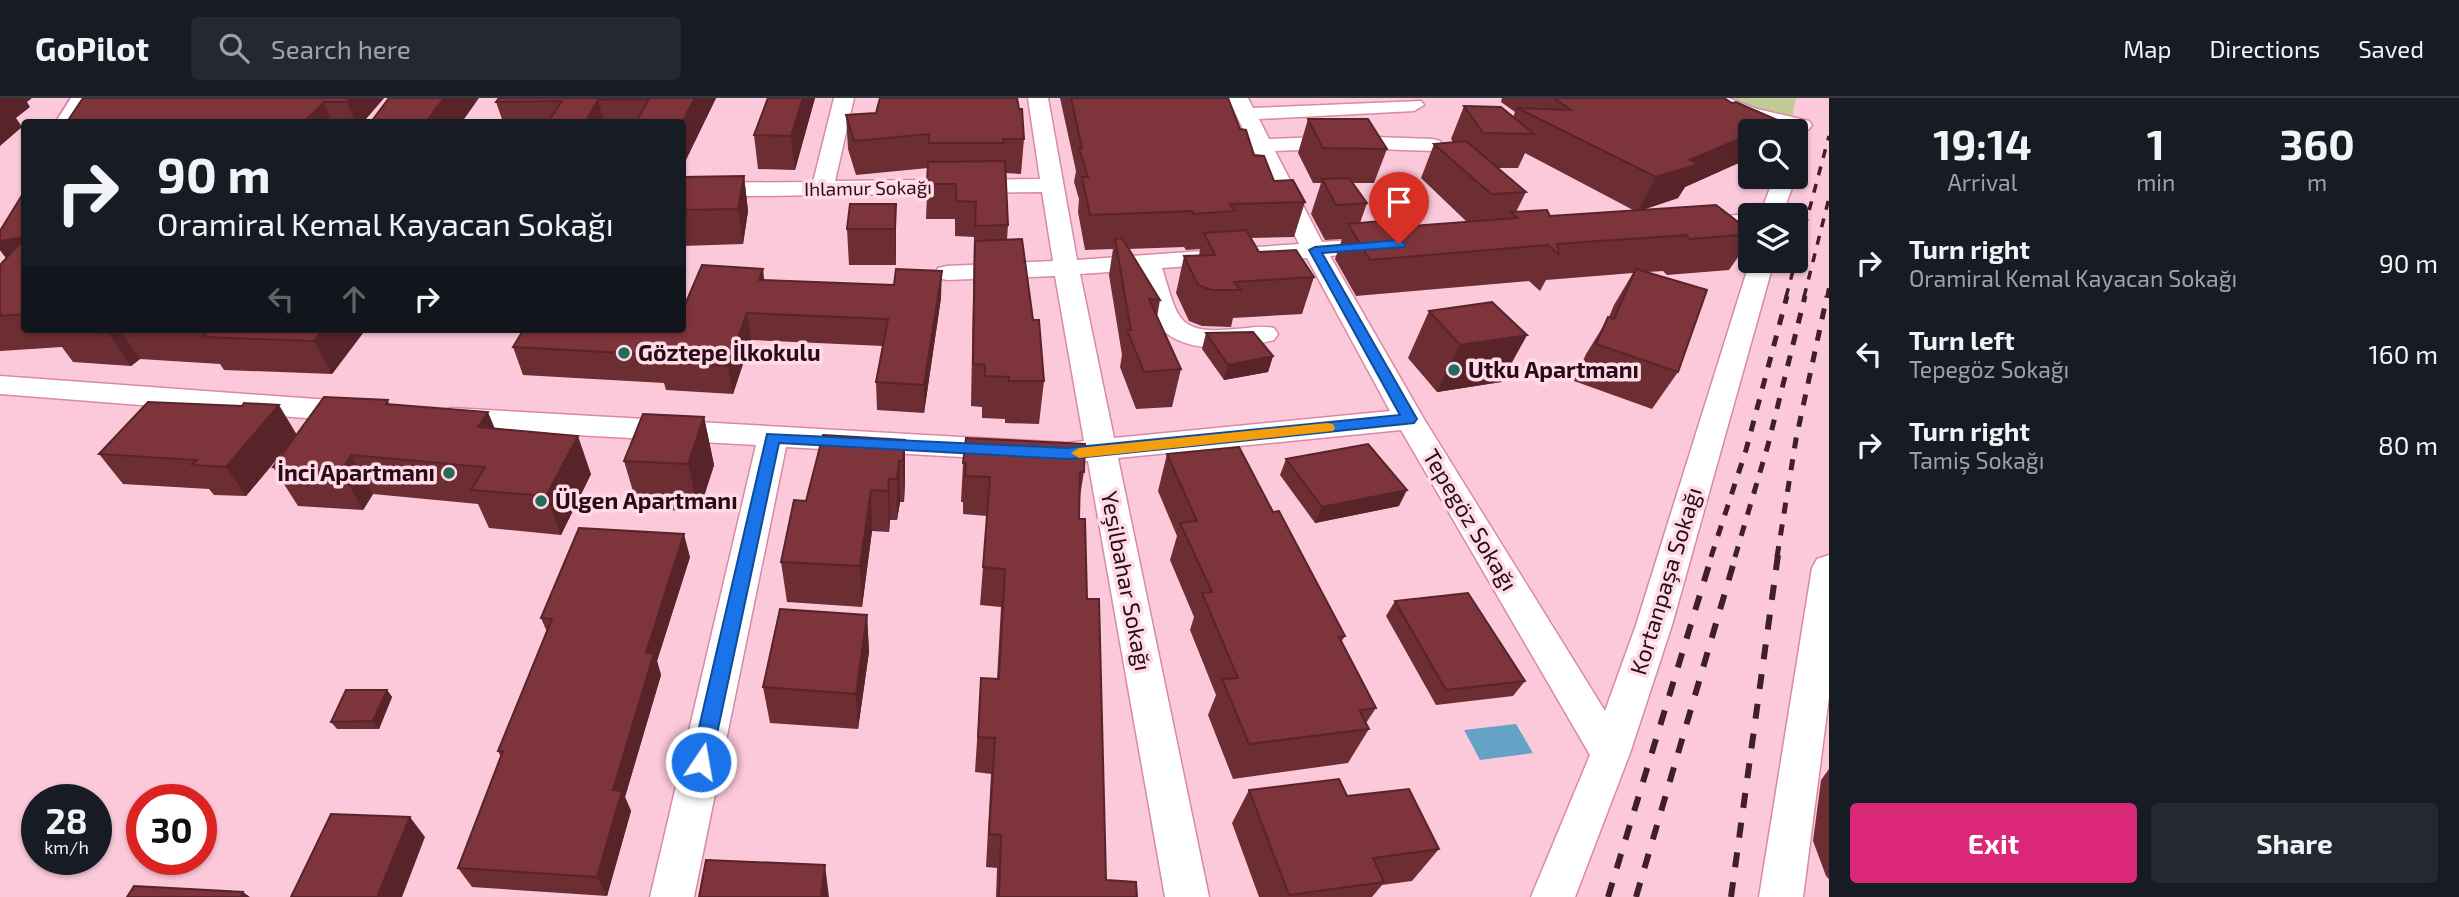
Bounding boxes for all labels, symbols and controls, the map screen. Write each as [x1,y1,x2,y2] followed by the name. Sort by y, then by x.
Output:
[191,17,681,80] search box
[35,28,149,68] text: GoPilot
[215,29,253,67] icon: search
[271,33,411,64] text: Search here
[2123,34,2171,63] text: Map
[2209,34,2320,63] text: Directions
[2358,34,2424,63] text: Saved
[1933,118,2032,168] text: 19:14
[2147,118,2165,168] text: 1
[2280,118,2355,168] text: 360
[1738,119,1808,273] map controls
[1738,119,1808,189] button: search
[157,144,271,203] text: 90 m
[42,147,133,238] icon: right
[1948,168,2018,196] text: Arrival
[2136,168,2175,196] text: min
[2307,168,2327,196] text: m
[1369,172,1429,244] pin
[804,175,932,200] street label: Ihlamur Sokağı
[1380,183,1418,221] icon: arrive
[1738,203,1808,273] button: layers
[157,204,614,242] text: Oramiral Kemal Kayacan Sokağı
[1909,233,2030,264] text: Turn right
[1850,244,1888,282] icon: right
[2379,247,2438,278] text: 90 m
[1909,264,2237,292] text: Oramiral Kemal Kayacan Sokağı
[262,280,300,318] icon: left
[335,280,373,318] icon: ahead
[408,280,446,318] icon: right
[1909,324,2015,355] text: Turn left
[1850,335,1888,373] icon: left
[638,338,821,366] place label: Göztepe İlkokulu
[2369,338,2438,369] text: 160 m
[616,345,632,361] marker: Göztepe İlkokulu
[1468,355,1639,383] place label: Utku Apartmanı
[1909,355,2069,383] text: Tepegöz Sokağı
[1446,362,1462,378] marker: Utku Apartmanı
[1909,415,2030,446] text: Turn right
[1850,426,1888,464] icon: right
[2378,429,2438,460] text: 80 m
[1418,444,1524,595] street label: Tepegöz Sokağı
[1909,446,2044,474] text: Tamiş Sokağı
[277,458,435,486] place label: İnci Apartmanı
[441,465,457,481] marker: İnci Apartmanı
[1623,484,1708,678] street label: Kortanpaşa Sokağı
[555,486,738,514] place label: Ülgen Apartmanı
[1095,489,1158,673] street label: Yeşilbahar Sokağı
[533,493,549,509] marker: Ülgen Apartmanı
[664,725,738,799] position arrow
[126,784,217,875] speed limit sign: 30
[45,799,88,841] text: 28
[1850,803,2137,883] button: Exit
[2151,803,2438,883] button: Share
[44,836,89,858] text: km/h

